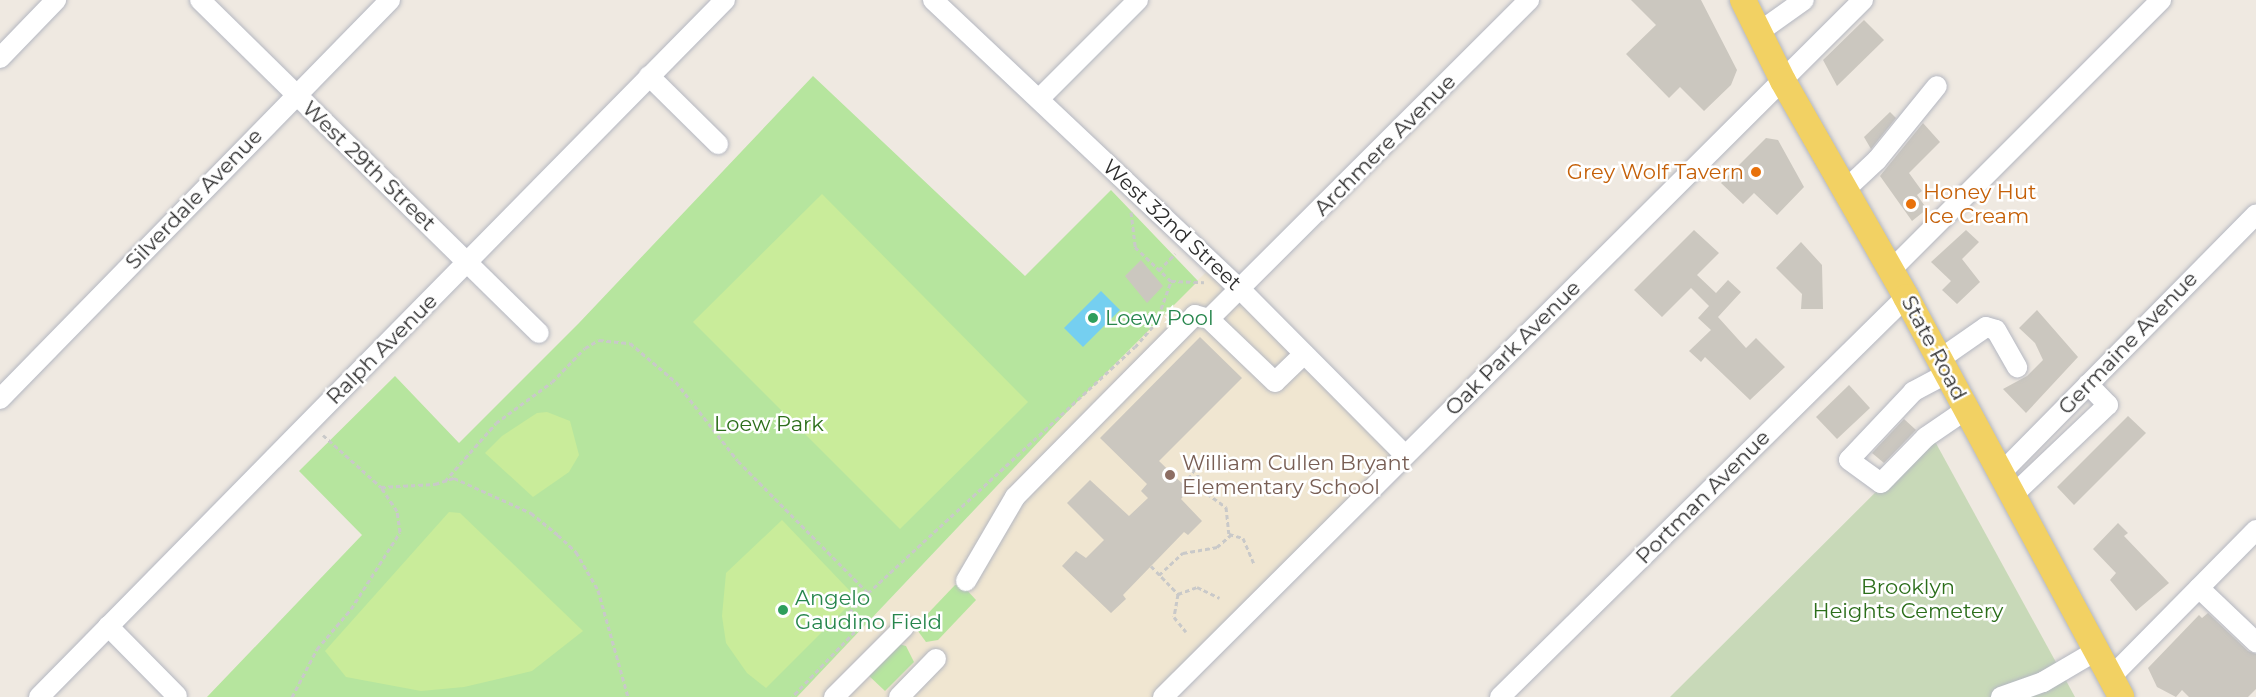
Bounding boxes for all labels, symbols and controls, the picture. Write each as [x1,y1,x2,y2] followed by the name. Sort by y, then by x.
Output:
[1309,69,1461,221] street label: Archmere Avenue
[297,96,441,236] street label: West 29th Street
[120,123,268,275] street label: Silverdale Avenue
[1098,154,1246,296] street label: West 32nd Street
[1567,159,1744,185] place label: Grey Wolf Tavern
[1749,165,1763,179] marker: Grey Wolf Tavern
[1923,179,2037,229] place label: Honey Hut Ice Cream
[1904,197,1918,211] marker: Honey Hut Ice Cream
[2053,266,2203,420] street label: Germaine Avenue
[1440,275,1586,421] street label: Oak Park Avenue
[321,288,443,410] street label: Ralph Avenue
[1896,291,1972,405] street label: State Road
[1105,305,1214,331] place label: Loew Pool
[1086,311,1100,325] marker: Loew Pool
[714,411,824,437] park label: Loew Park
[1631,425,1775,569] street label: Portman Avenue
[1182,450,1410,500] place label: William Cullen Bryant Elementary School
[1163,468,1177,482] marker: William Cullen Bryant Elementary School
[1813,574,2003,624] park label: Brooklyn Heights Cemetery
[795,585,942,635] place label: Angelo Gaudino Field
[776,603,790,617] marker: Angelo Gaudino Field

